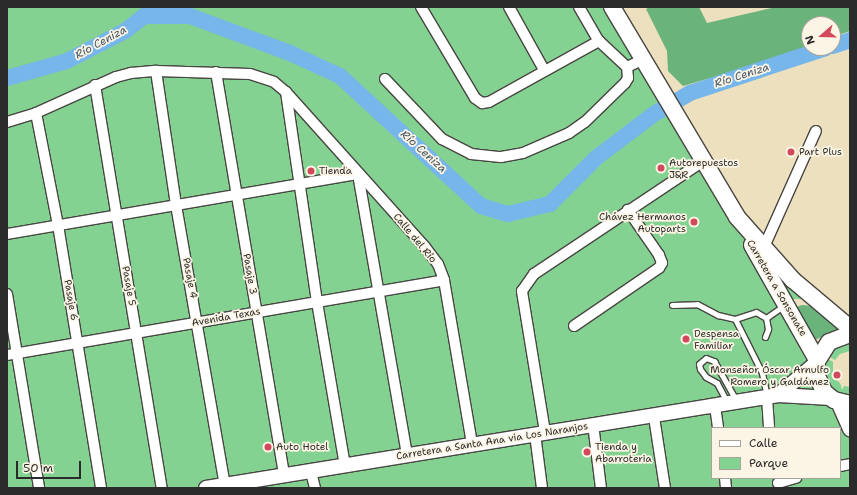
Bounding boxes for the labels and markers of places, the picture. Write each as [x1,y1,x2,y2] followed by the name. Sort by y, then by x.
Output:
[799,146,842,158] place label: Part Plus
[786,147,796,157] marker: Part Plus
[669,156,738,180] place label: Autorepuestos J&R
[656,163,666,173] marker: Autorepuestos J&R
[319,165,352,177] place label: Tienda
[306,166,316,176] marker: Tienda
[599,210,686,234] place label: Chávez Hermanos Autoparts
[689,217,699,227] marker: Chávez Hermanos Autoparts
[694,327,739,350] place label: Despensa Familiar
[681,334,691,344] marker: Despensa Familiar
[710,363,829,386] place label: Monseñor Óscar Arnulfo Romero y Galdámez
[832,370,842,380] marker: Monseñor Óscar Arnulfo Romero y Galdámez
[595,440,652,464] place label: Tienda y Abarroteria
[276,441,328,453] place label: Auto Hotel
[263,442,273,452] marker: Auto Hotel
[582,447,592,457] marker: Tienda y Abarroteria

